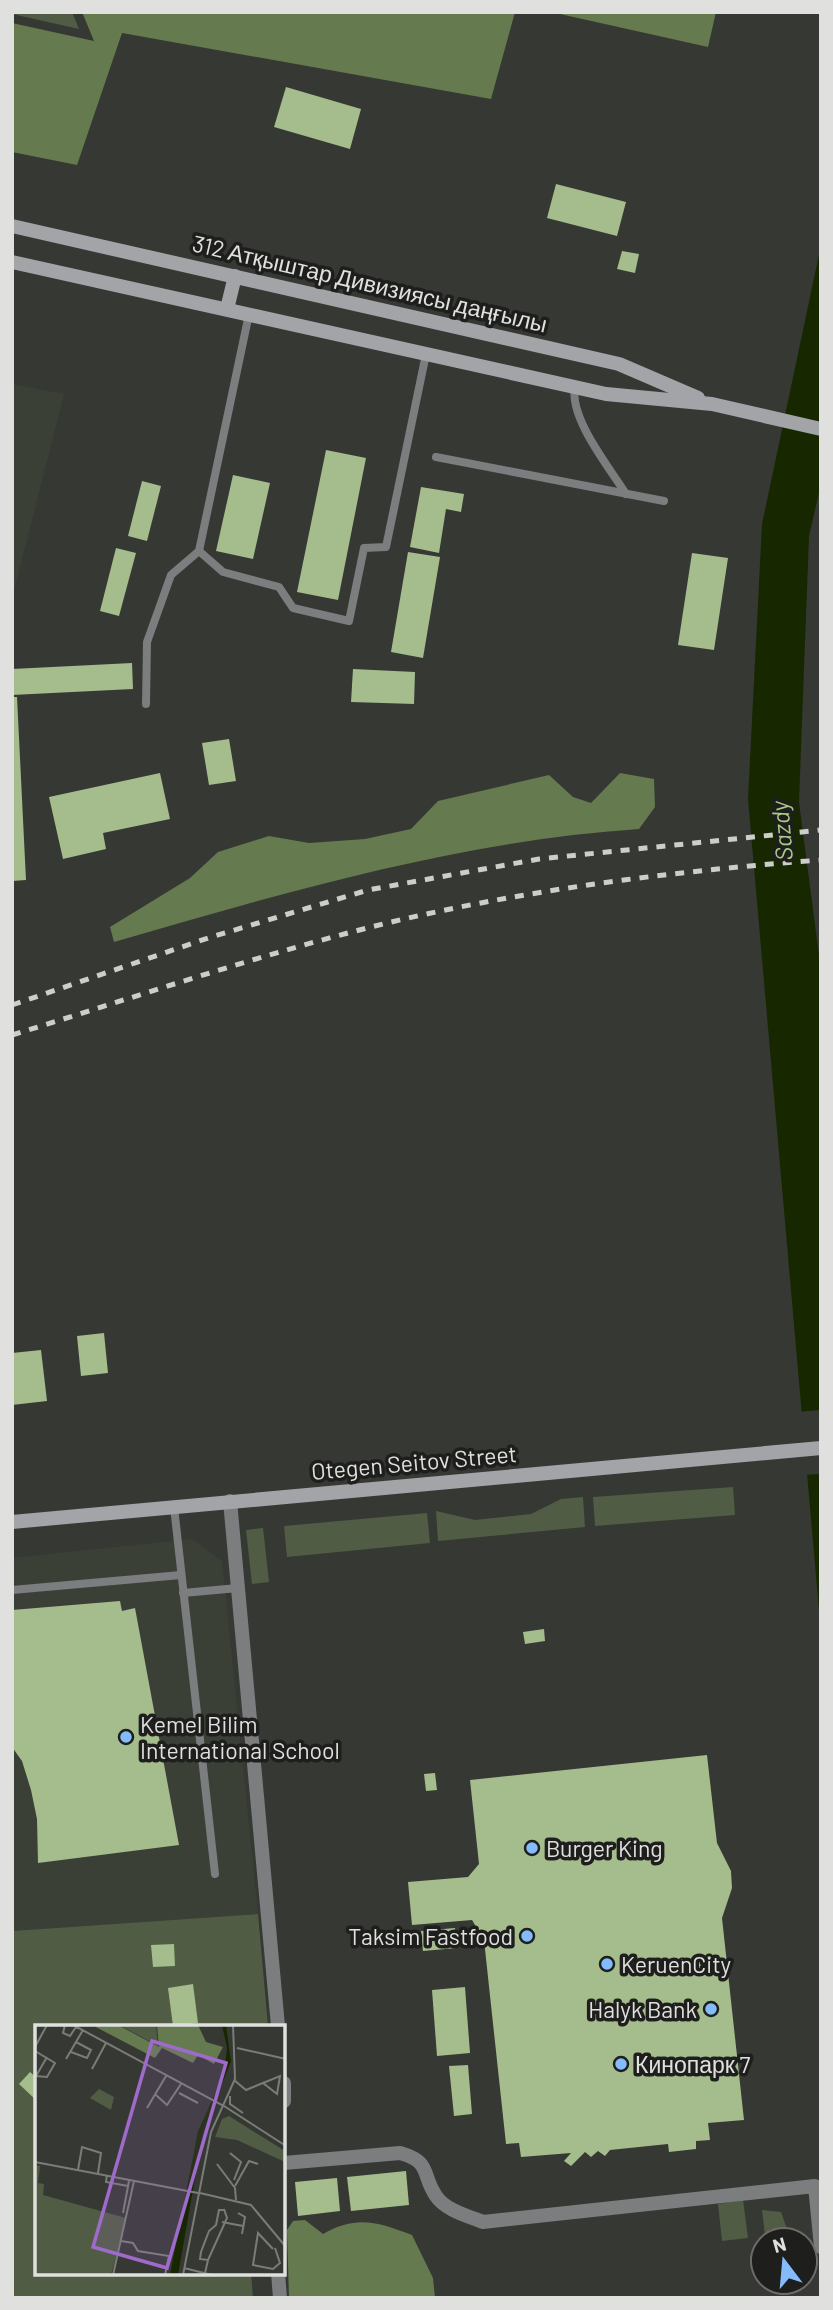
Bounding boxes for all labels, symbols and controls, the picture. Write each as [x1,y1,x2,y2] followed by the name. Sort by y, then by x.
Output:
[190,228,550,338] street label: 312 Атқыштар Дивизиясы даңғылы
[764,799,798,862] water label: Sazdy
[310,1439,518,1485] street label: Otegen Seitov Street
[140,1710,340,1764] place label: Kemel Bilim International School
[118,1729,134,1745] marker: Kemel Bilim International School
[546,1834,663,1862] place label: Burger King
[524,1840,540,1856] marker: Burger King
[348,1922,513,1950] place label: Taksim Fastfood
[519,1928,535,1944] marker: Taksim Fastfood
[621,1950,732,1978] place label: KeruenCity
[599,1956,615,1972] marker: KeruenCity
[588,1995,697,2023] place label: Halyk Bank
[703,2001,719,2017] marker: Halyk Bank
[35,2025,285,2275] inset map
[635,2050,750,2078] place label: Кинопарк 7
[613,2056,629,2072] marker: Кинопарк 7
[749,2226,819,2296] north arrow
[770,2231,788,2257] text: N

